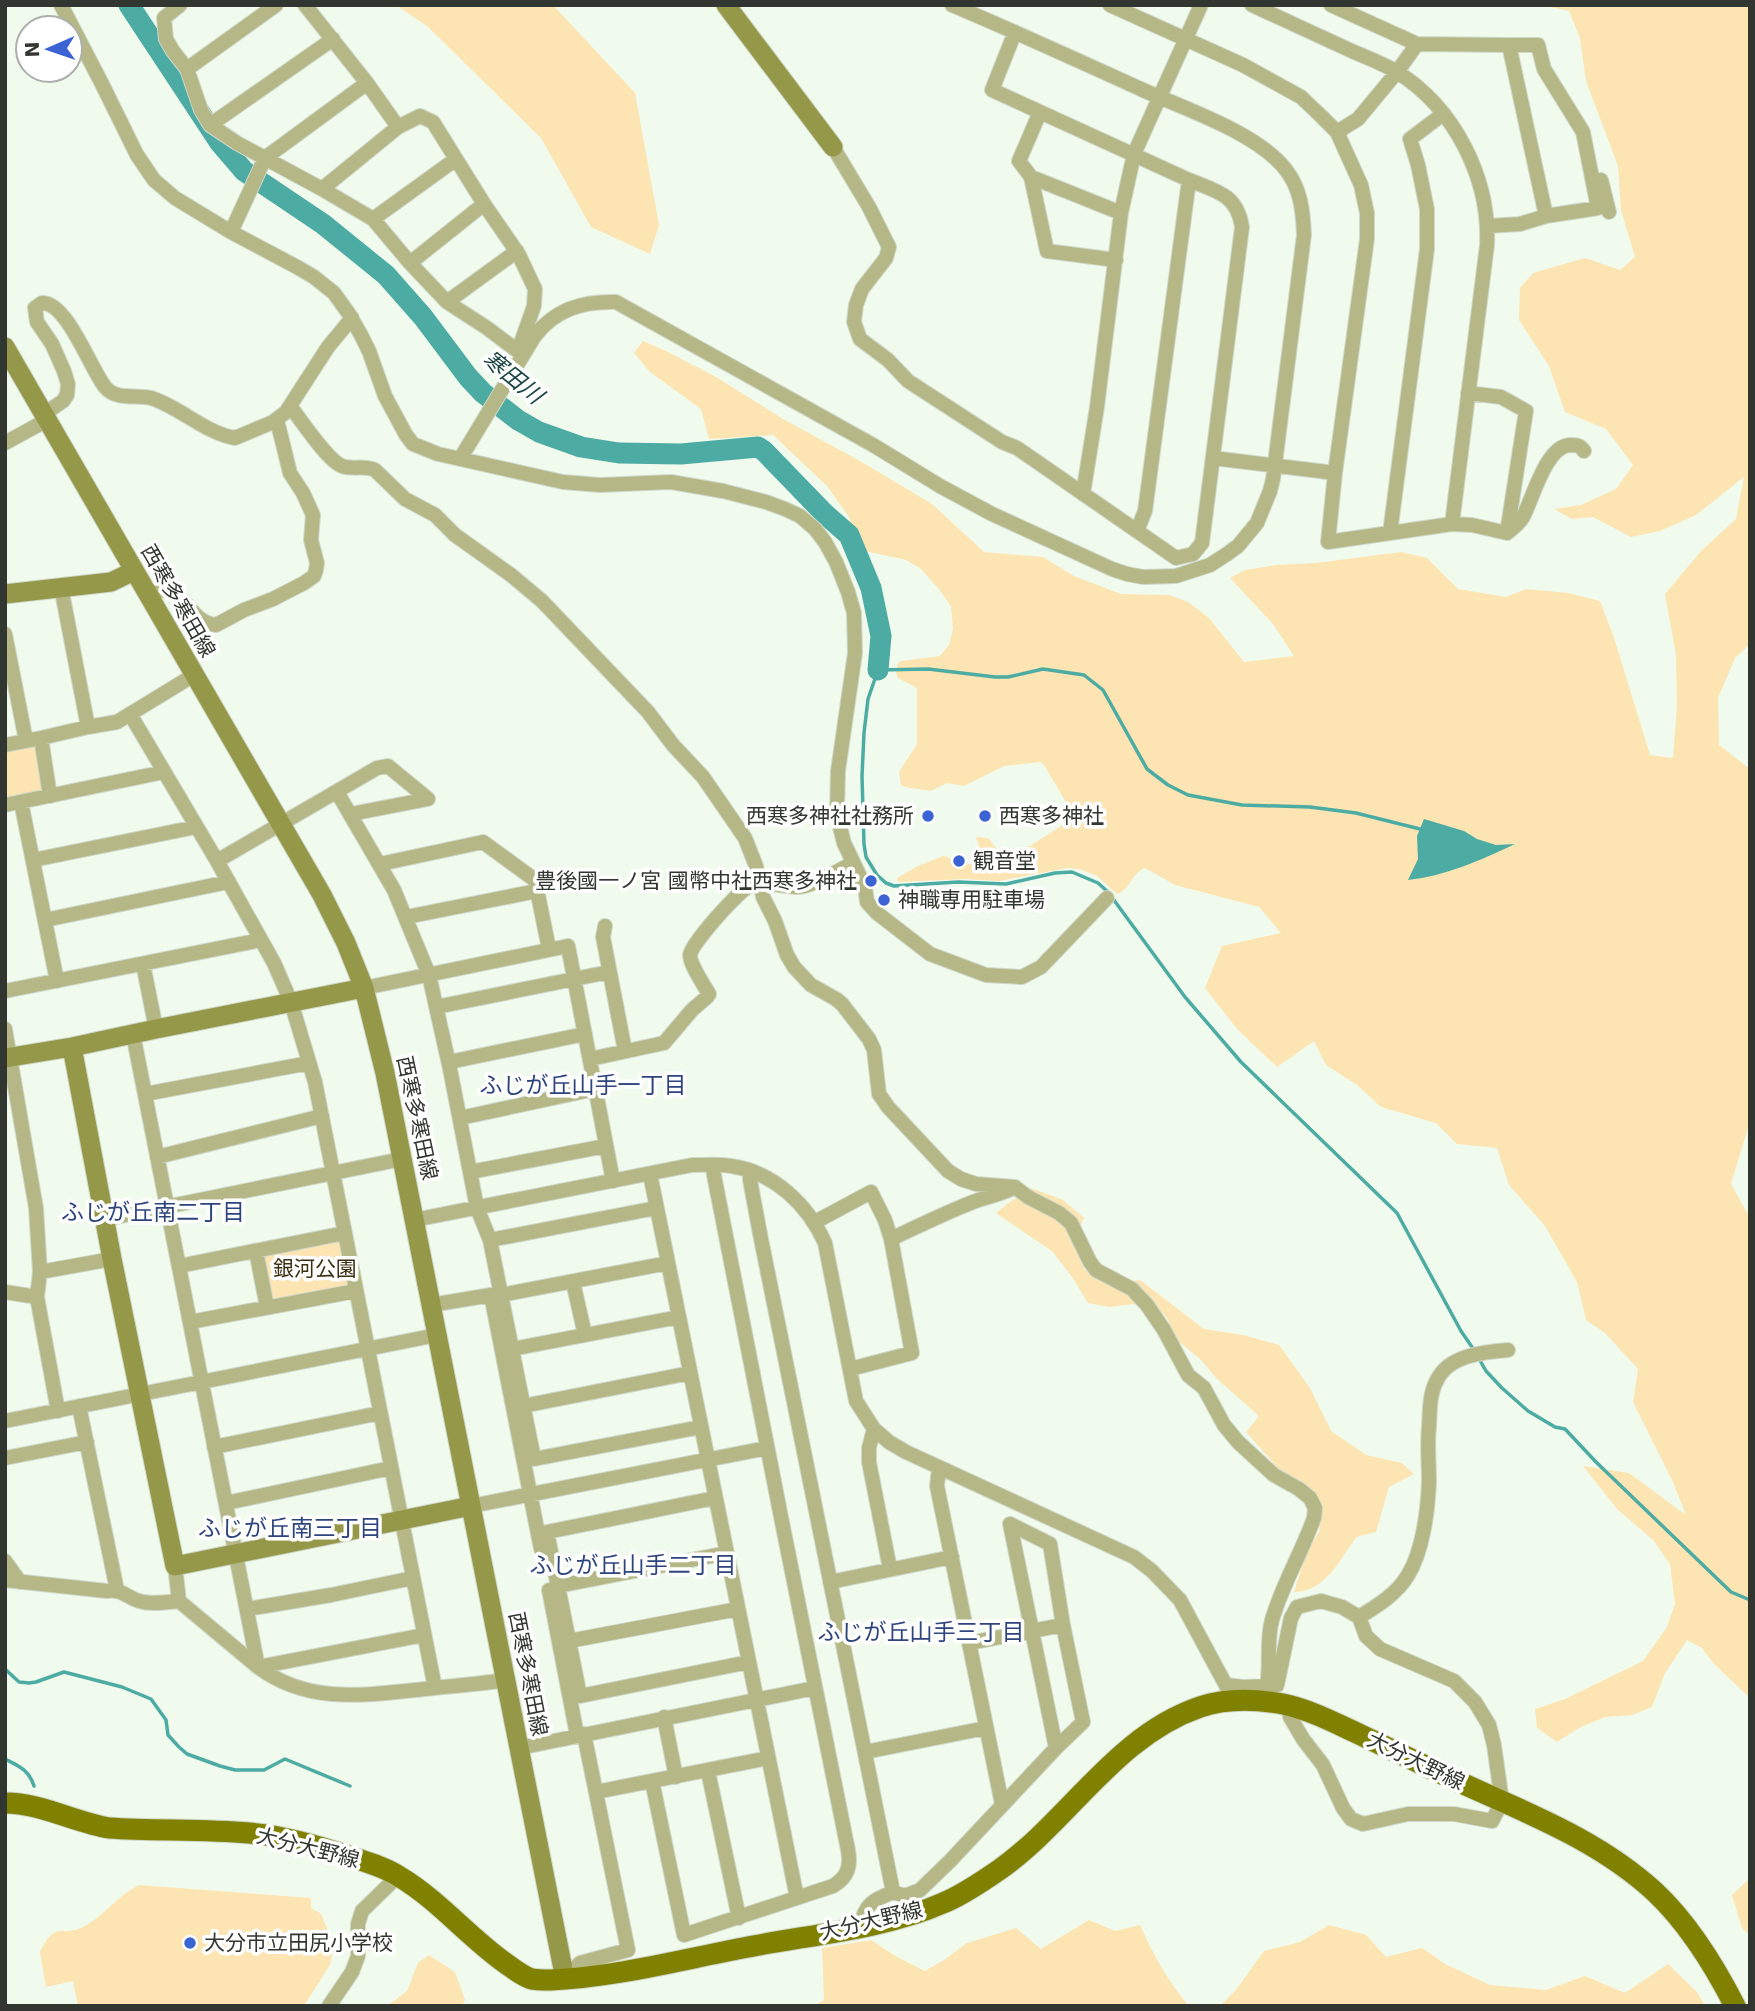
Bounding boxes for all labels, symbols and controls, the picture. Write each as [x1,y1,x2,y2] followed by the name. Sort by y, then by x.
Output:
[14,14,84,84] north arrow
[21,41,43,58] text: N
[478,345,550,411] water label: 寒田川
[136,540,220,662] street label: 西寒多寒田線
[746,804,914,828] place label: 西寒多神社社務所
[999,804,1104,828] place label: 西寒多神社
[920,808,936,824] marker: 西寒多神社社務所
[977,808,993,824] marker: 西寒多神社
[973,849,1036,873] place label: 観音堂
[951,853,967,869] marker: 観音堂
[535,869,857,893] place label: 豊後國一ノ宮 國幣中社西寒多神社
[863,873,879,889] marker: 豊後國一ノ宮 國幣中社西寒多神社
[898,888,1045,912] place label: 神職専用駐車場
[876,892,892,908] marker: 神職専用駐車場
[392,1054,442,1182] street label: 西寒多寒田線
[480,1072,687,1098] district label: ふじが丘山手一丁目
[61,1199,245,1225] district label: ふじが丘南二丁目
[273,1257,357,1281] park label: 銀河公園
[198,1515,382,1541] district label: ふじが丘南三丁目
[530,1552,737,1578] district label: ふじが丘山手二丁目
[504,1610,552,1738] street label: 西寒多寒田線
[818,1619,1025,1645] district label: ふじが丘山手三丁目
[1364,1727,1468,1795] street label: 大分大野線
[254,1824,362,1872] street label: 大分大野線
[817,1897,925,1945] street label: 大分大野線
[204,1931,393,1955] place label: 大分市立田尻小学校
[182,1935,198,1951] marker: 大分市立田尻小学校

